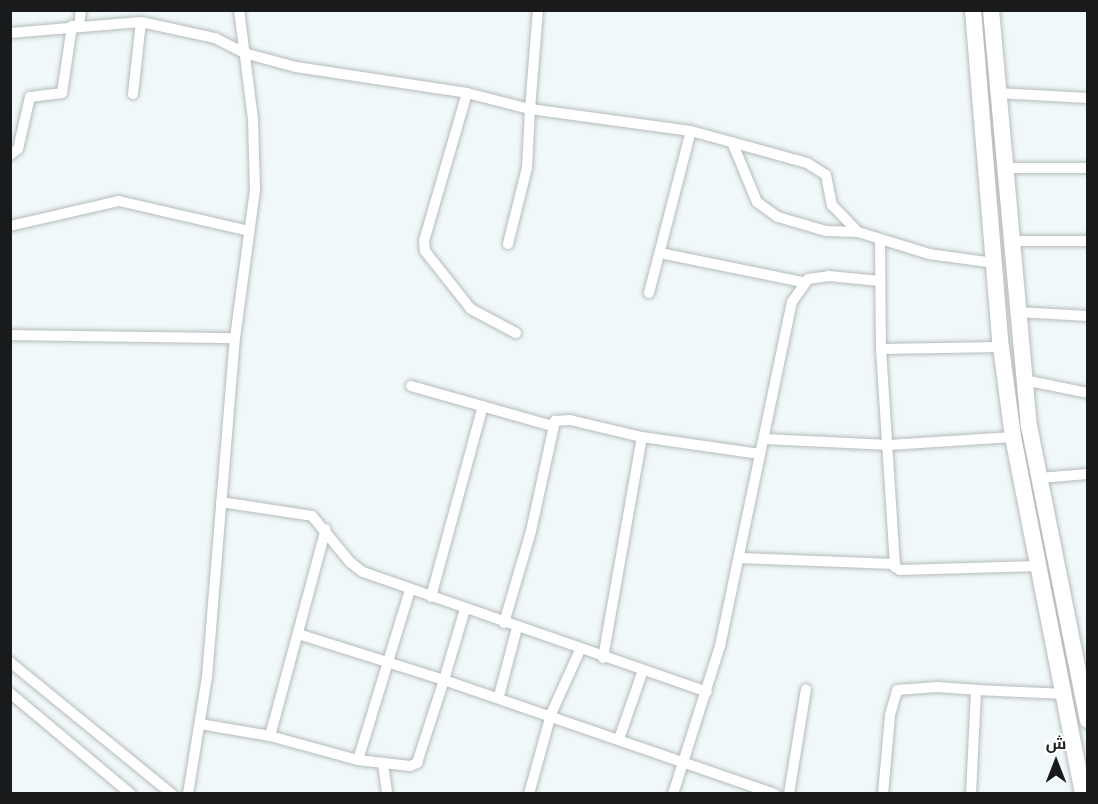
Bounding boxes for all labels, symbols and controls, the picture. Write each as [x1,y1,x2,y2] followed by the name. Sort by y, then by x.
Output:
[1026,732,1086,792] north arrow
[1046,733,1066,755] text: ش

